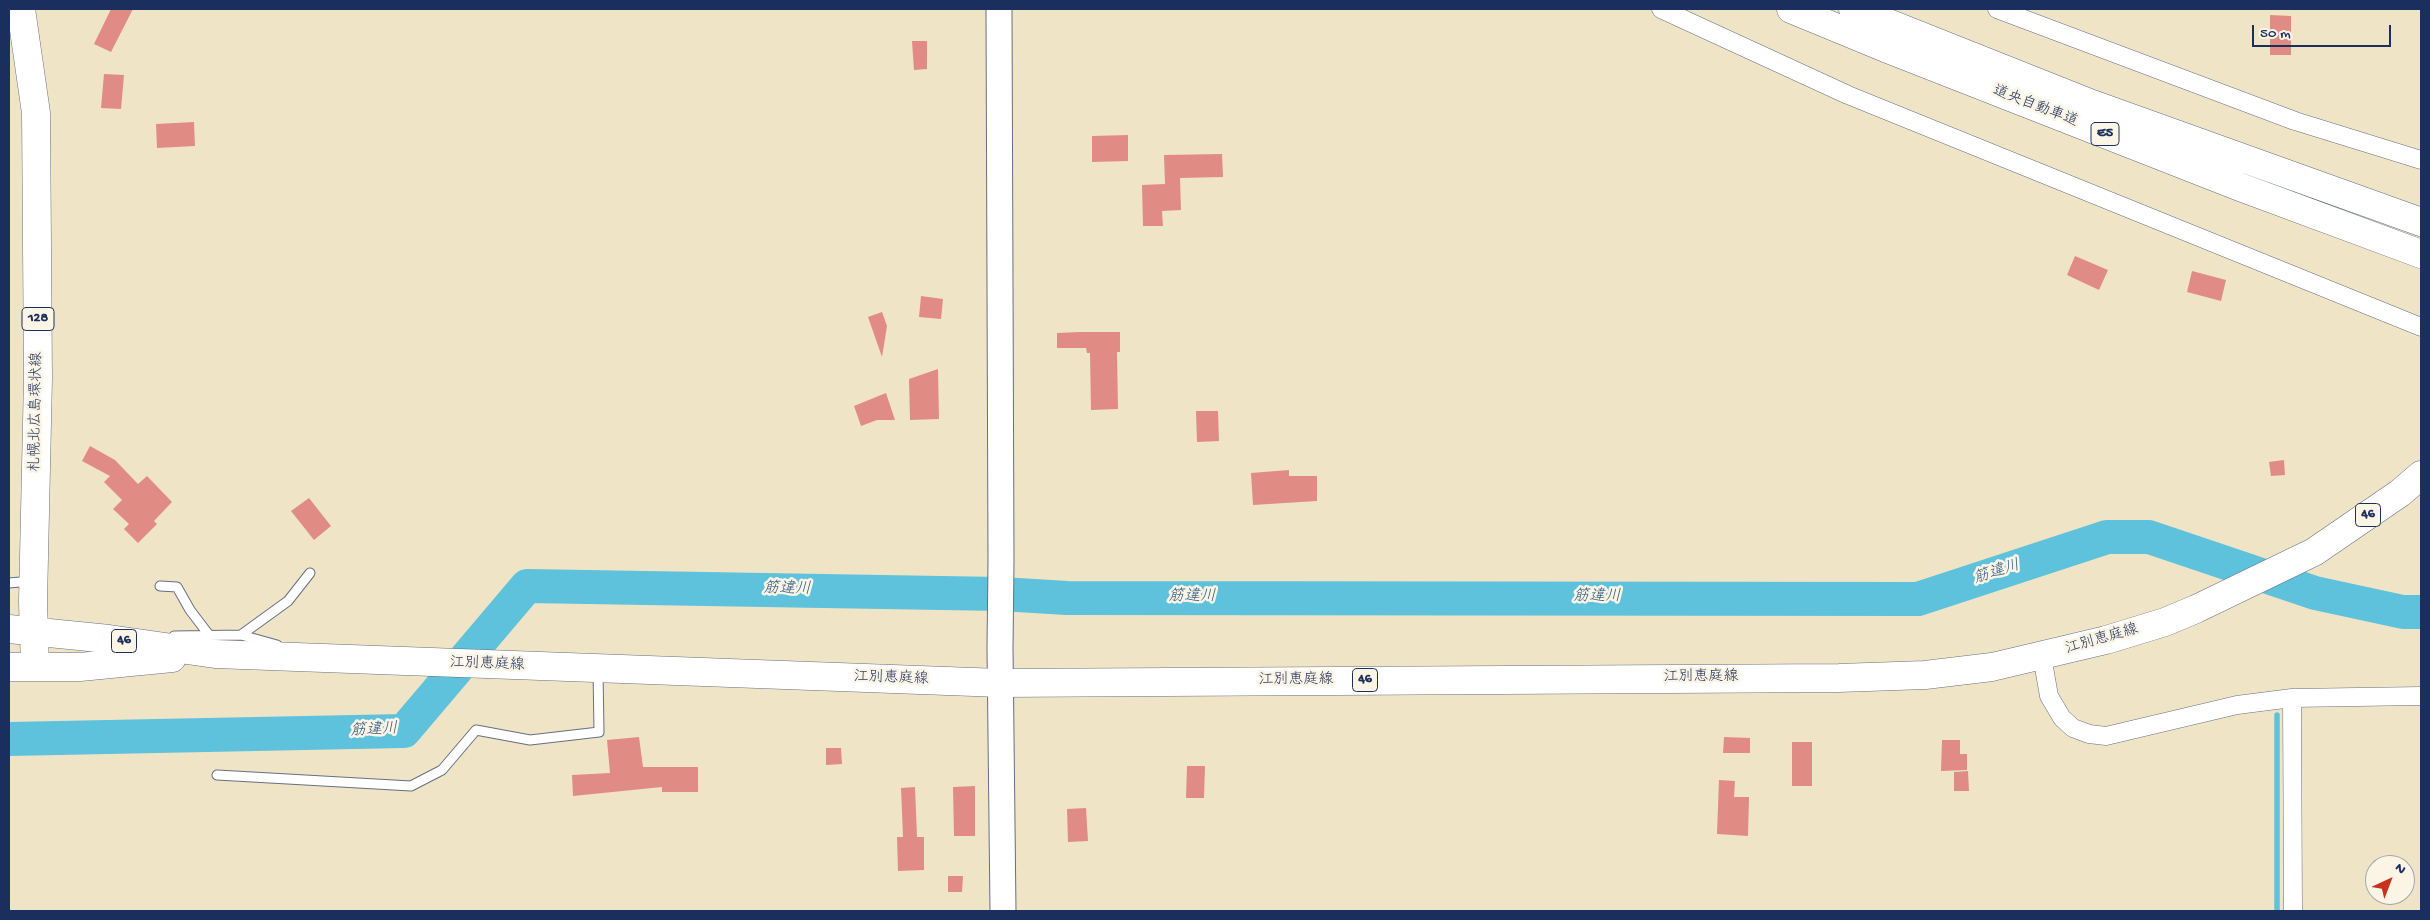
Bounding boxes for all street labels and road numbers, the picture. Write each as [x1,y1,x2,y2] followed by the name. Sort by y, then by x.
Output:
[1990,82,2080,132] street label: 道央自動車道
[2091,122,2119,146] road number: E5
[22,308,54,330] road number: 128
[27,352,47,472] street label: 札幌北広島環状線
[2356,504,2380,526] road number: 46
[2063,621,2141,659] street label: 江別恵庭線
[112,630,136,652] road number: 46
[449,655,525,675] street label: 江別恵庭線
[1352,668,1378,692] road number: 46
[853,669,929,689] street label: 江別恵庭線
[1664,669,1738,687] street label: 江別恵庭線
[1259,672,1333,690] street label: 江別恵庭線

